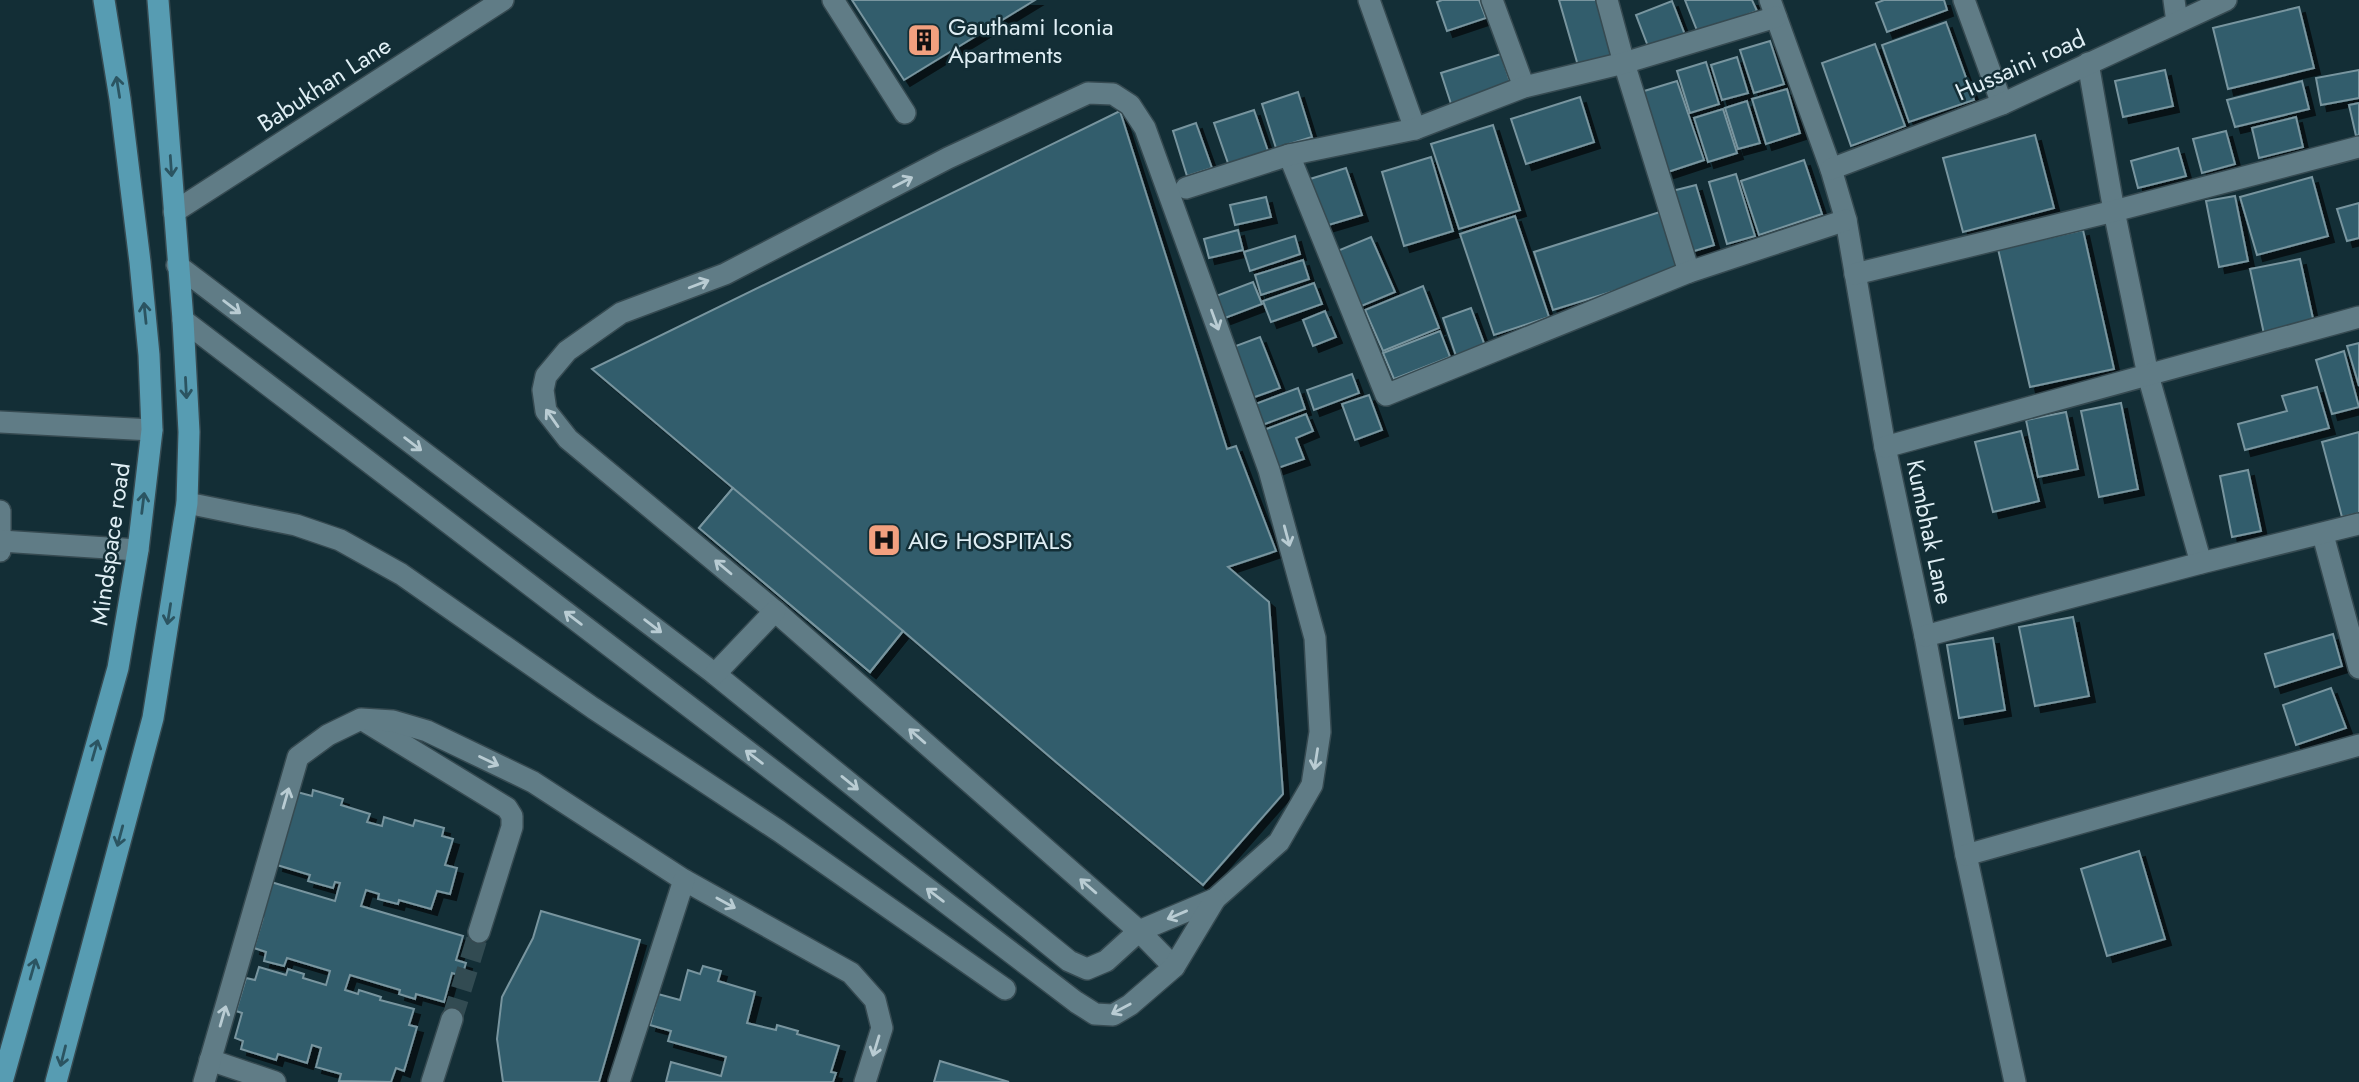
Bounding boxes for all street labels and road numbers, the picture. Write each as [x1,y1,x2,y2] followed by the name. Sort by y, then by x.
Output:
[1949,21,2091,109] street label: Hussaini road
[250,28,398,140] street label: Babukhan Lane
[1898,456,1962,608] street label: Kumbhak Lane
[81,460,139,628] street label: Mindspace road

